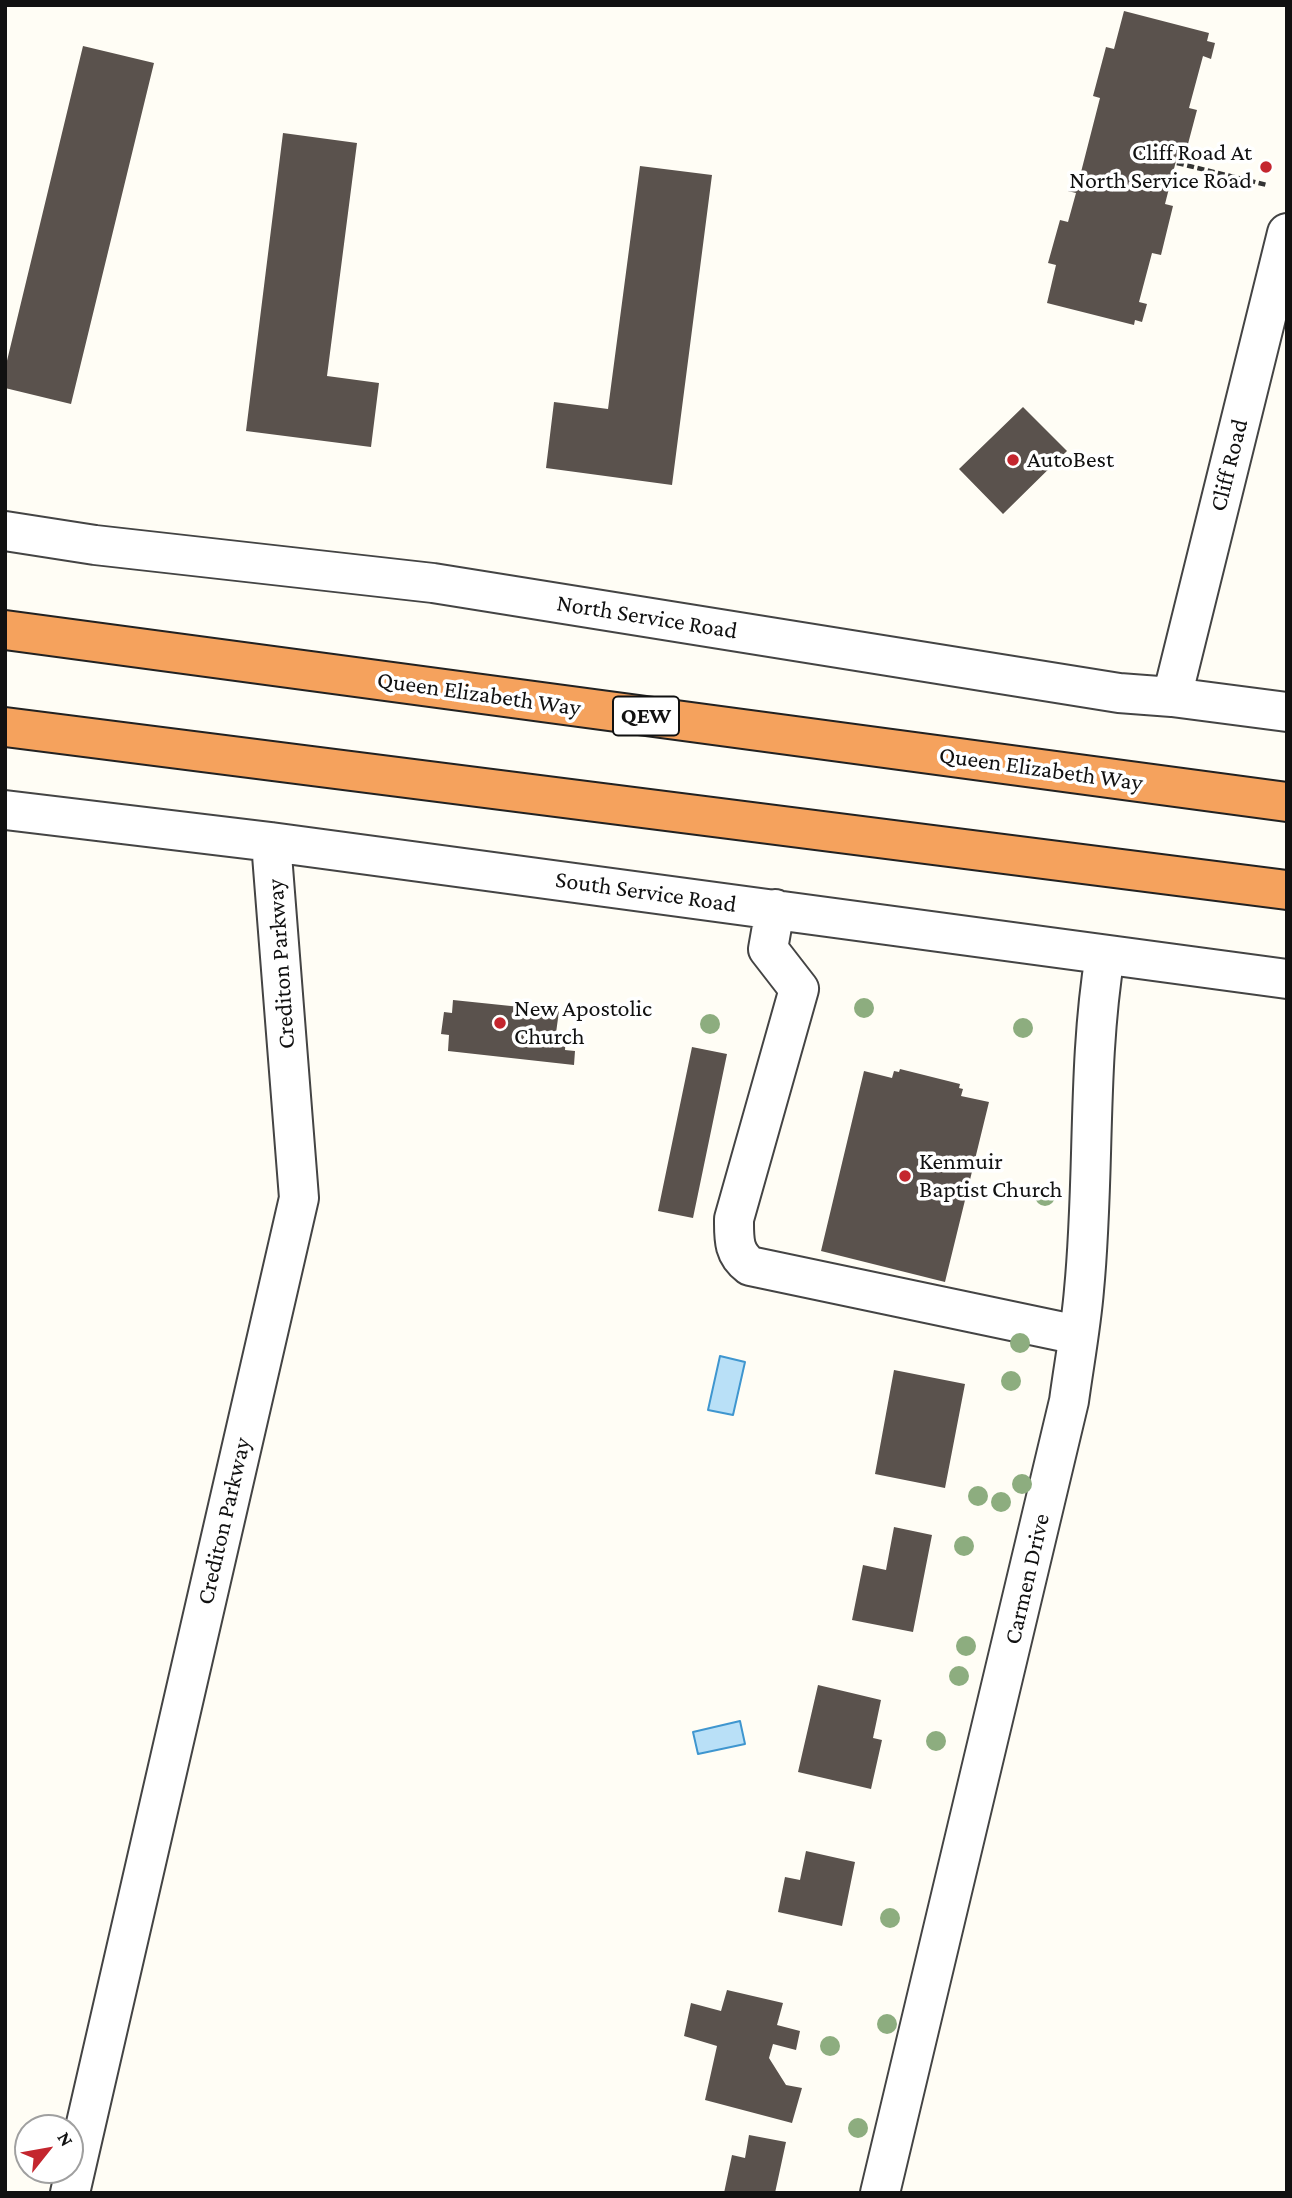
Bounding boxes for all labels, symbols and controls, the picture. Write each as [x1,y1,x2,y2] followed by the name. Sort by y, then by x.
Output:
[1069,139,1252,195] place label: Cliff Road At North Service Road
[1258,159,1274,175] marker: Cliff Road At North Service Road
[1204,416,1254,514] street label: Cliff Road
[1027,446,1114,474] place label: AutoBest
[1005,452,1021,468] marker: AutoBest
[555,588,739,646] street label: North Service Road
[375,665,583,723] street label: Queen Elizabeth Way
[613,696,679,736] road number: QEW
[937,740,1145,798] street label: Queen Elizabeth Way
[554,865,738,919] street label: South Service Road
[261,878,301,1050] street label: Crediton Parkway
[514,995,652,1051] place label: New Apostolic Church
[492,1015,508,1031] marker: New Apostolic Church
[919,1148,1062,1204] place label: Kenmuir Baptist Church
[897,1168,913,1184] marker: Kenmuir Baptist Church
[191,1435,257,1607] street label: Crediton Parkway
[998,1511,1056,1647] street label: Carmen Drive
[14,2114,84,2184] north arrow
[53,2128,78,2150] text: N

